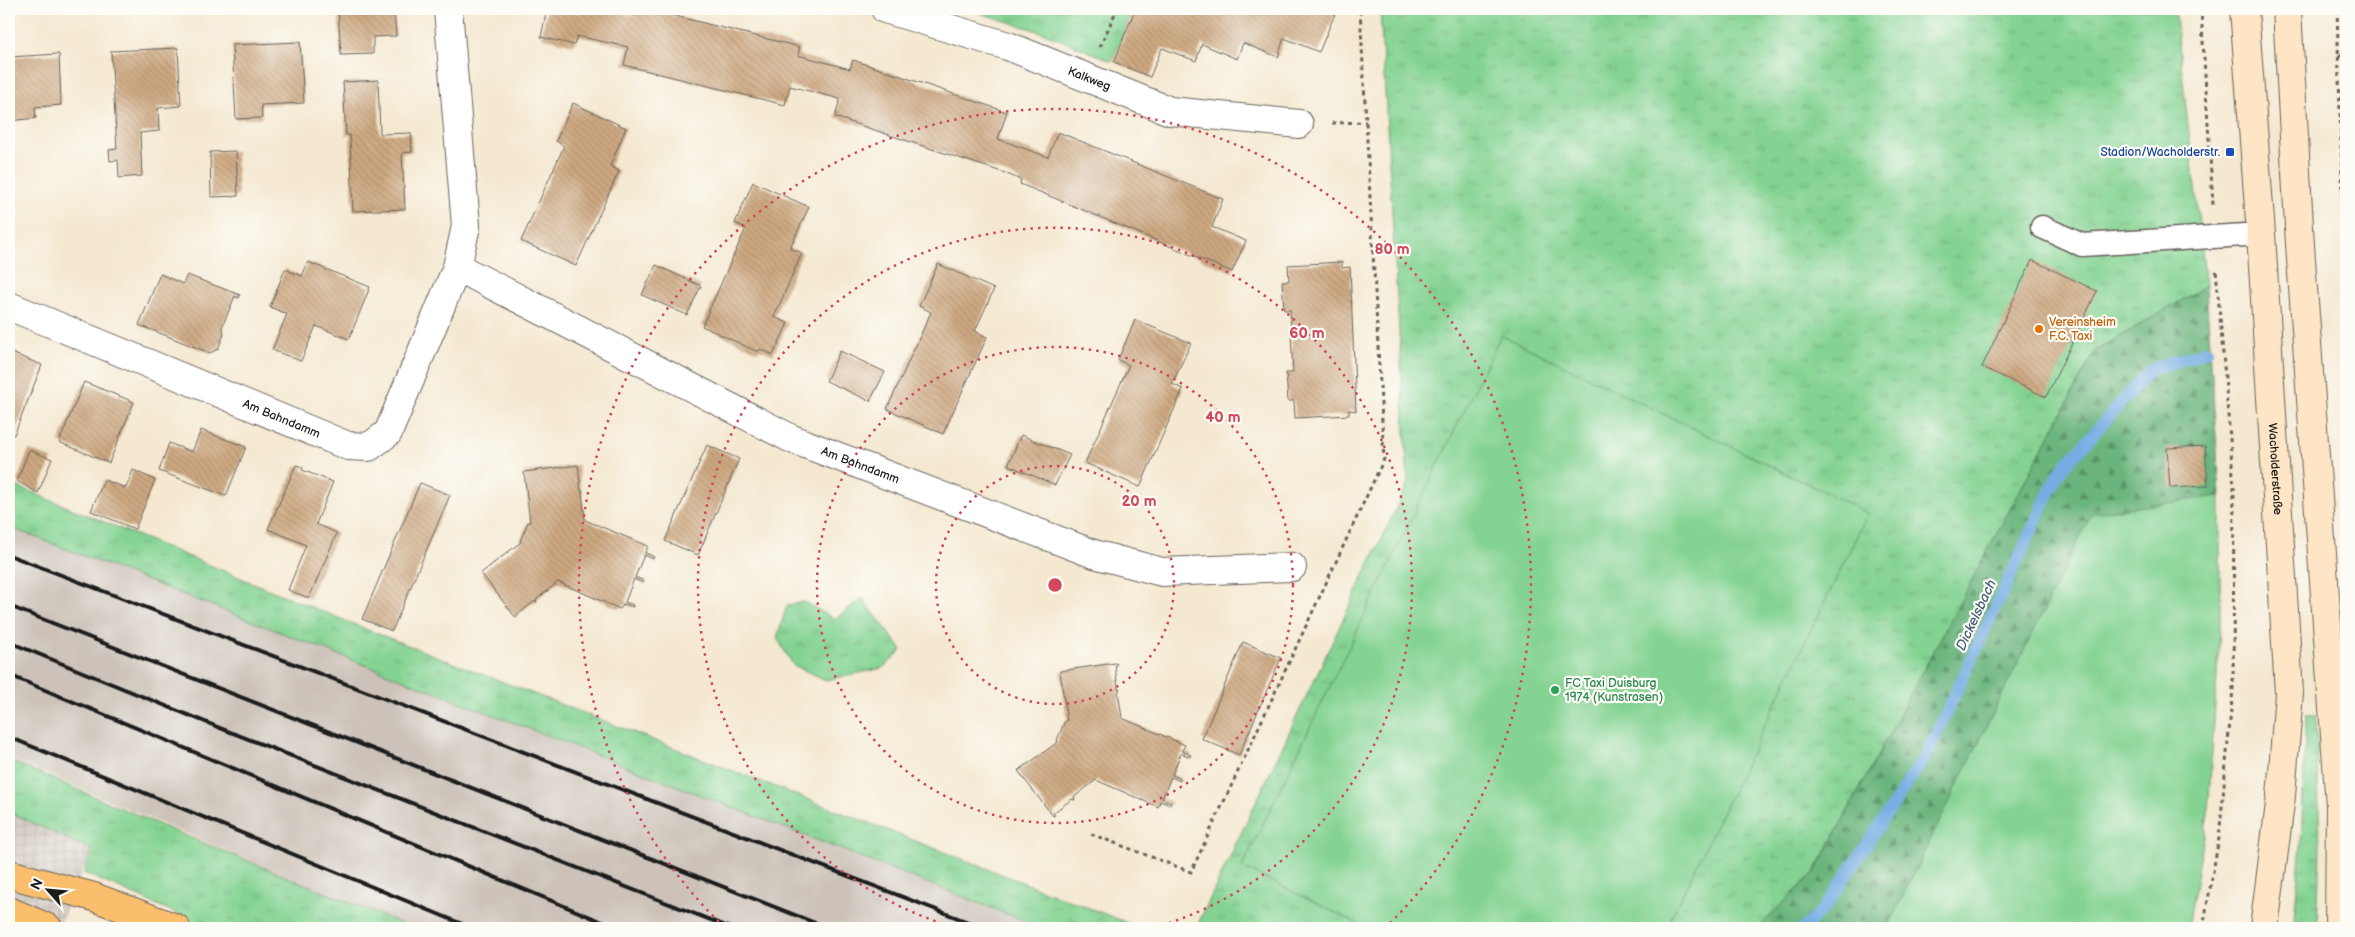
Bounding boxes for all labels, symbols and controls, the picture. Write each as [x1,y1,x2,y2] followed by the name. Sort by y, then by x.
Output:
[1066,63,1113,94] street label: Kalkweg
[2101,145,2220,160] place label: Stadion/Wacholderstr.
[2224,146,2236,158] marker: Stadion/Wacholderstr.
[1374,240,1410,259] text: 80 m
[2049,315,2116,344] place label: Vereinsheim F.C. Taxi
[2033,323,2045,335] marker: Vereinsheim F.C. Taxi
[1289,324,1325,343] text: 60 m
[241,396,323,441] street label: Am Bahndamm
[1205,408,1241,427] text: 40 m
[2265,422,2286,515] street label: Wacholderstraße
[819,443,902,487] street label: Am Bahndamm
[1122,492,1157,511] text: 20 m
[1046,576,1064,594] centre of rings
[1952,576,2000,653] water label: Dickelsbach
[1565,676,1663,705] place label: FC Taxi Duisburg 1974 (Kunstrasen)
[1549,684,1561,696] marker: FC Taxi Duisburg 1974 (Kunstrasen)
[22,864,72,914] north arrow
[27,876,47,893] text: N

